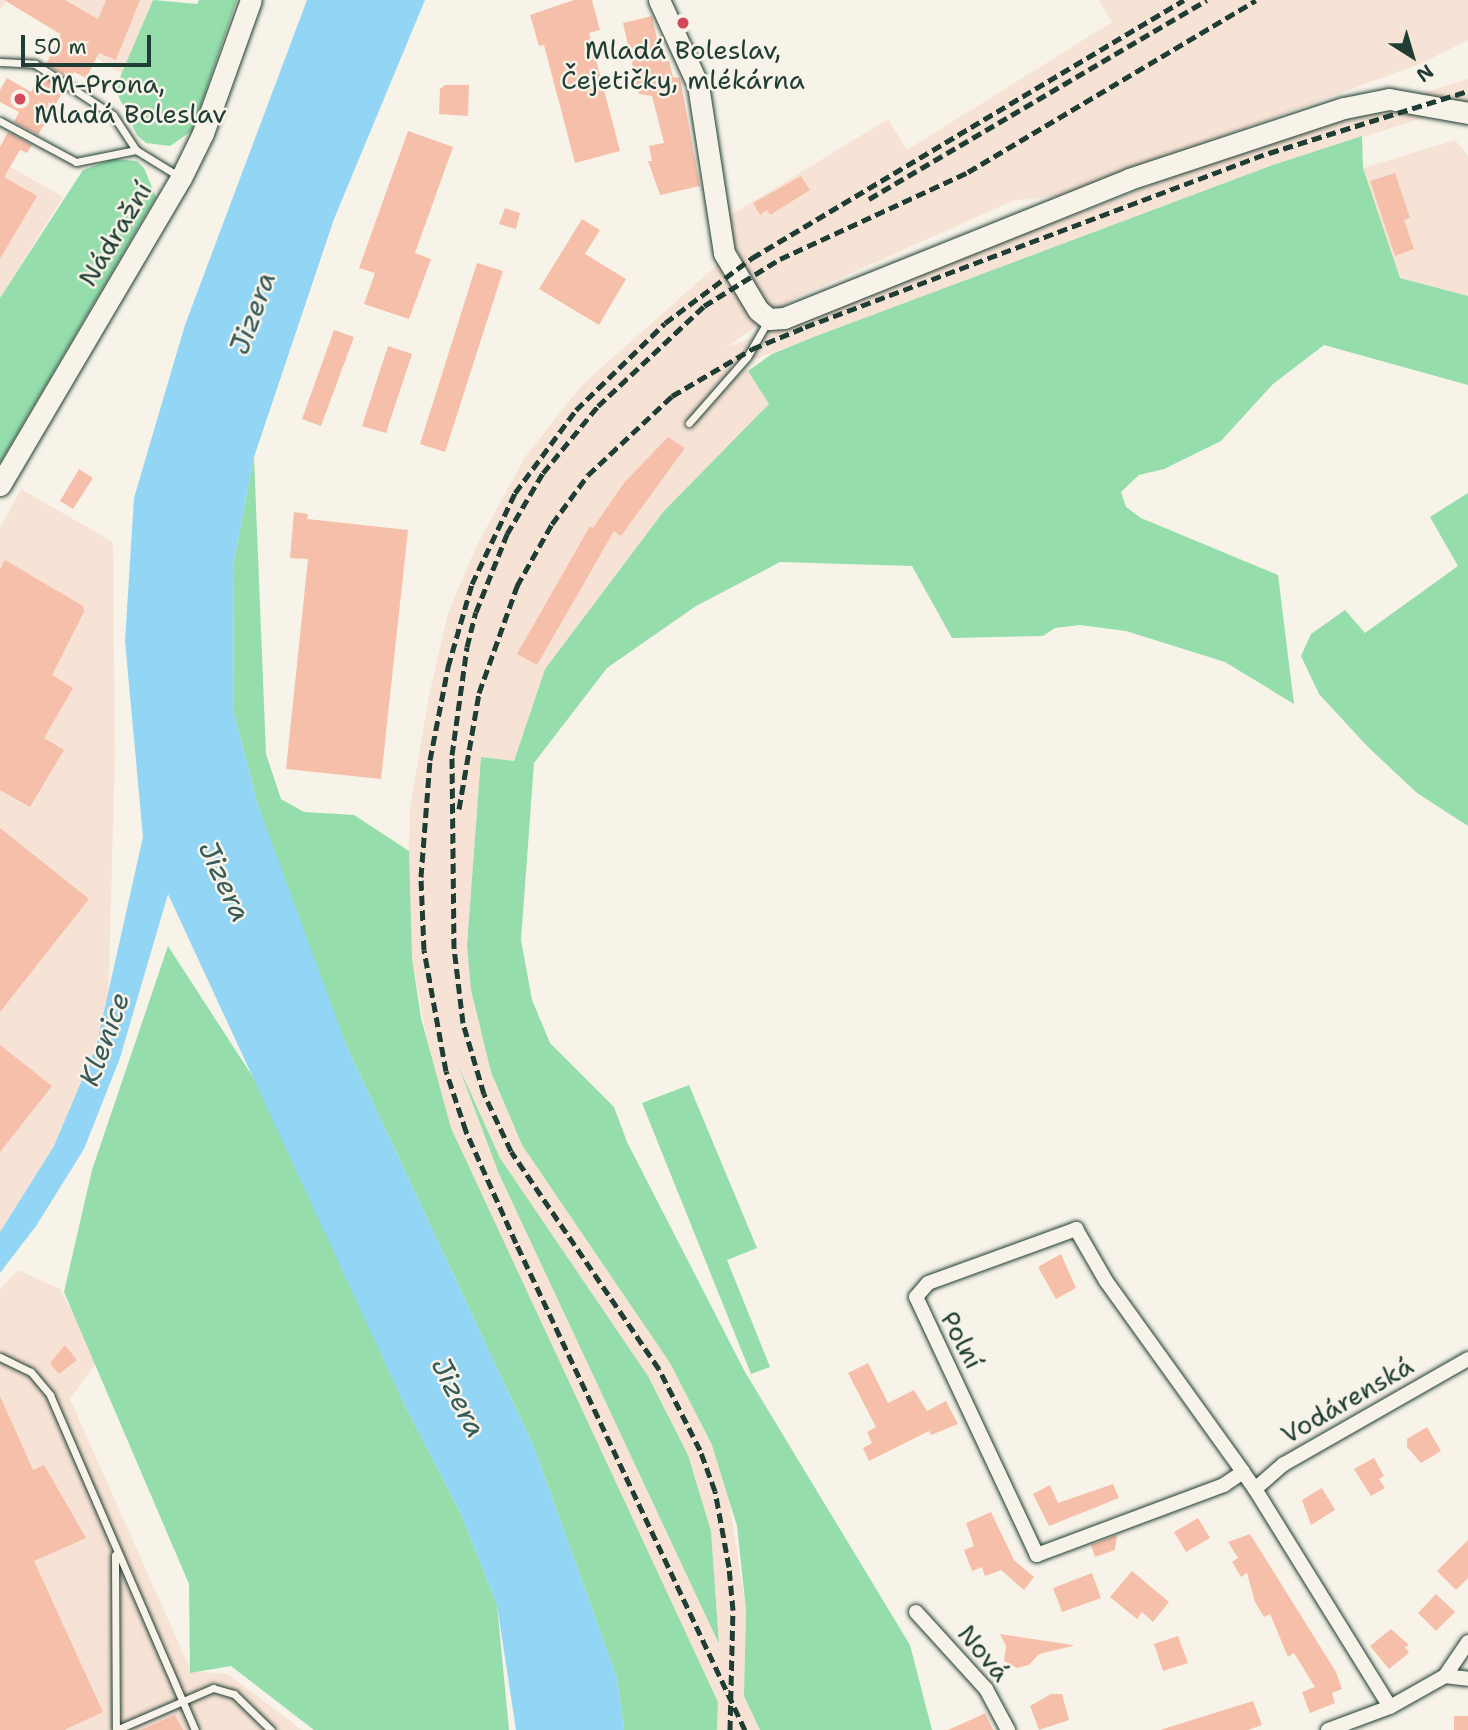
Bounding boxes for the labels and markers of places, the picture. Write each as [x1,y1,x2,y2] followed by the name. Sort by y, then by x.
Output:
[675,15,691,31] marker: Mladá Boleslav, Čejetičky, mlékárna
[561,34,805,96] place label: Mladá Boleslav, Čejetičky, mlékárna
[34,68,227,130] place label: KM-Prona, Mladá Boleslav
[12,91,28,107] marker: KM-Prona, Mladá Boleslav

